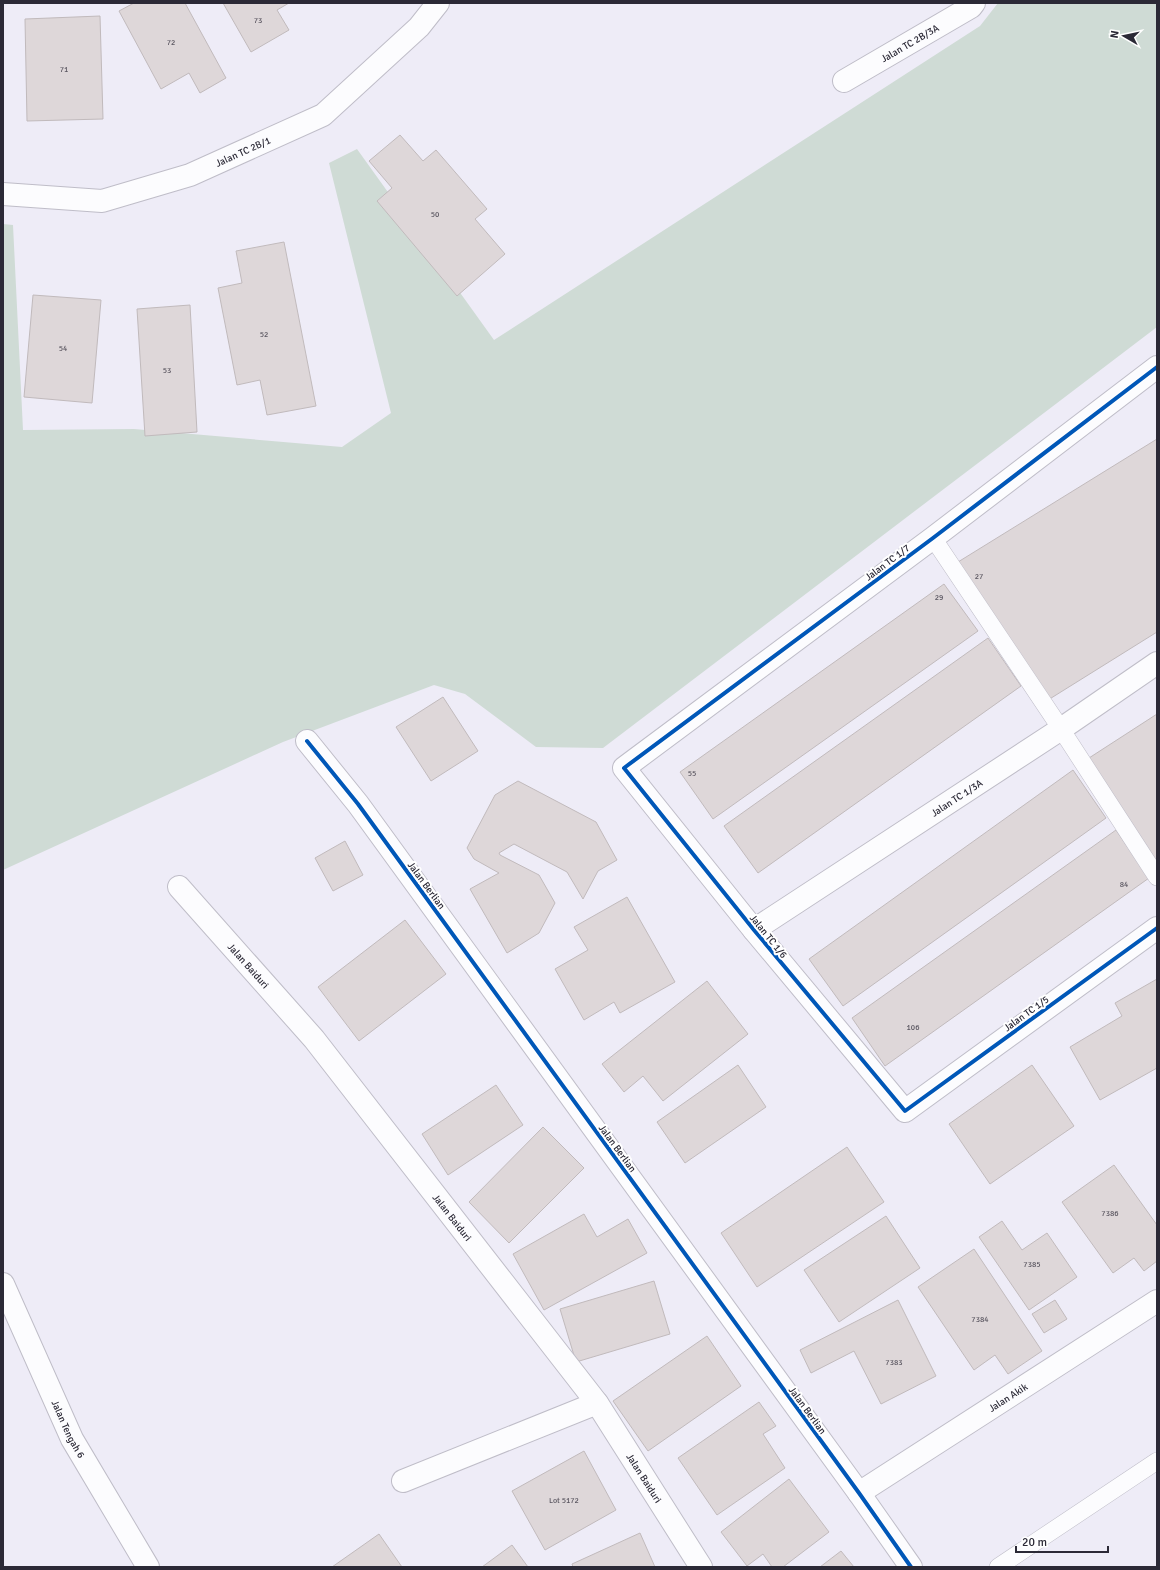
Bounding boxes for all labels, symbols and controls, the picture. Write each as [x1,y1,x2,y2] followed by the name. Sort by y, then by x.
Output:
[254,15,262,25] house number: 73
[1104,16,1144,56] north arrow
[879,22,941,65] street label: Jalan TC 2B/3A
[1108,30,1122,39] text: N
[167,37,175,47] house number: 72
[60,64,68,74] house number: 71
[214,134,273,170] street label: Jalan TC 2B/1
[431,209,439,219] house number: 50
[260,329,268,339] house number: 52
[59,343,68,353] house number: 54
[163,365,171,375] house number: 53
[863,542,912,584] street label: Jalan TC 1/7
[975,571,983,581] house number: 27
[935,592,943,602] house number: 29
[688,768,696,778] house number: 55
[929,777,985,819] street label: Jalan TC 1/3A
[405,859,447,912] street label: Jalan Berlian
[1120,879,1129,889] house number: 84
[747,912,790,961] street label: Jalan TC 1/6
[225,941,271,991] street label: Jalan Baiduri
[1002,993,1052,1034] street label: Jalan TC 1/5
[907,1022,919,1032] house number: 106
[596,1122,638,1175] street label: Jalan Berlian
[430,1192,474,1244] street label: Jalan Baiduri
[1101,1208,1119,1218] house number: 7386
[1023,1259,1041,1269] house number: 7385
[971,1314,989,1324] house number: 7384
[885,1357,903,1367] house number: 7383
[987,1381,1030,1415] street label: Jalan Akik
[786,1384,828,1437] street label: Jalan Berlian
[48,1398,87,1460] street label: Jalan Tengah 6
[623,1451,664,1505] street label: Jalan Baiduri
[549,1495,579,1505] house number: Lot 5172
[1016,1528,1108,1554] scale bar
[1022,1535,1047,1550] text: 20 m

